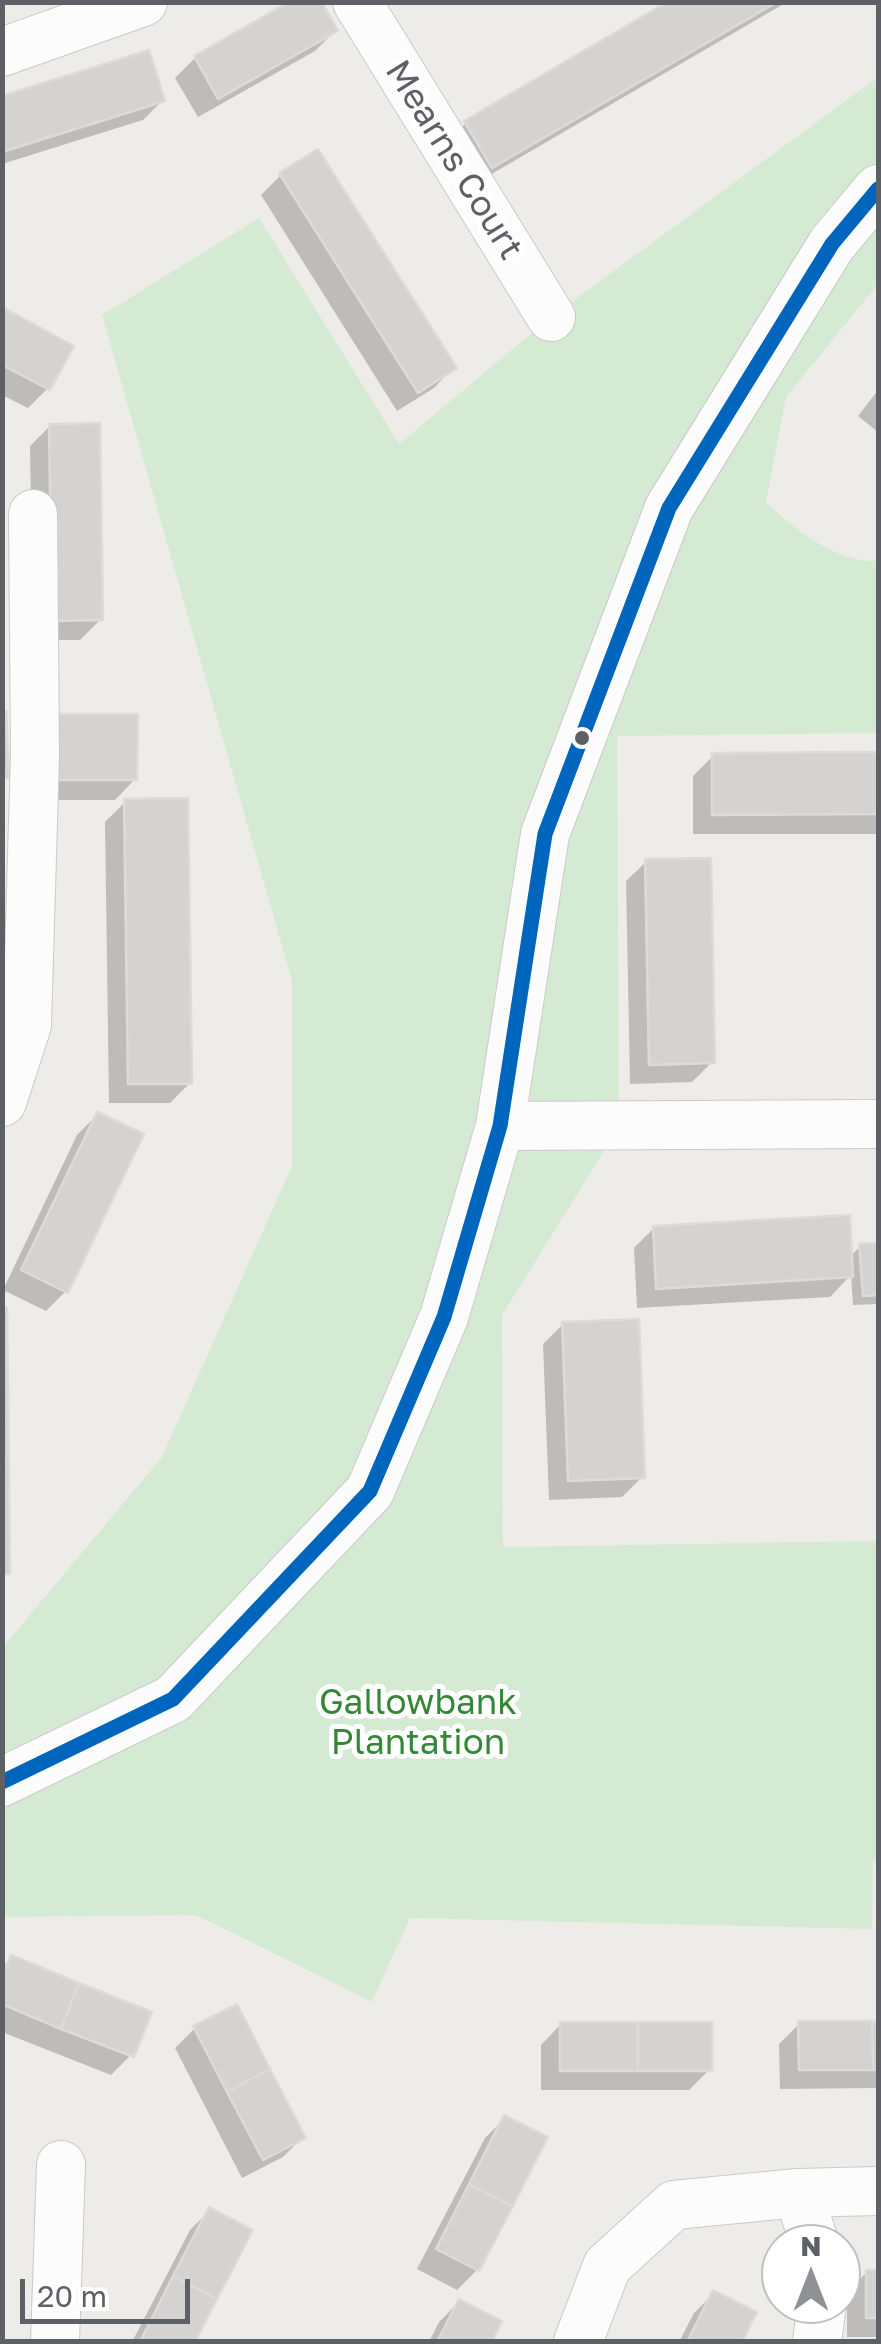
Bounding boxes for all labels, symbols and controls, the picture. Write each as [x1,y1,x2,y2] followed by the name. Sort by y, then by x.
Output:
[376,53,532,267] street label: Mearns Court
[572,728,592,748] unlabelled marker
[319,1682,517,1764] park label: Gallowbank Plantation
[761,2224,861,2324] north arrow
[800,2229,822,2262] text: N
[25,2259,195,2321] scale bar
[37,2278,107,2314] text: 20 m

